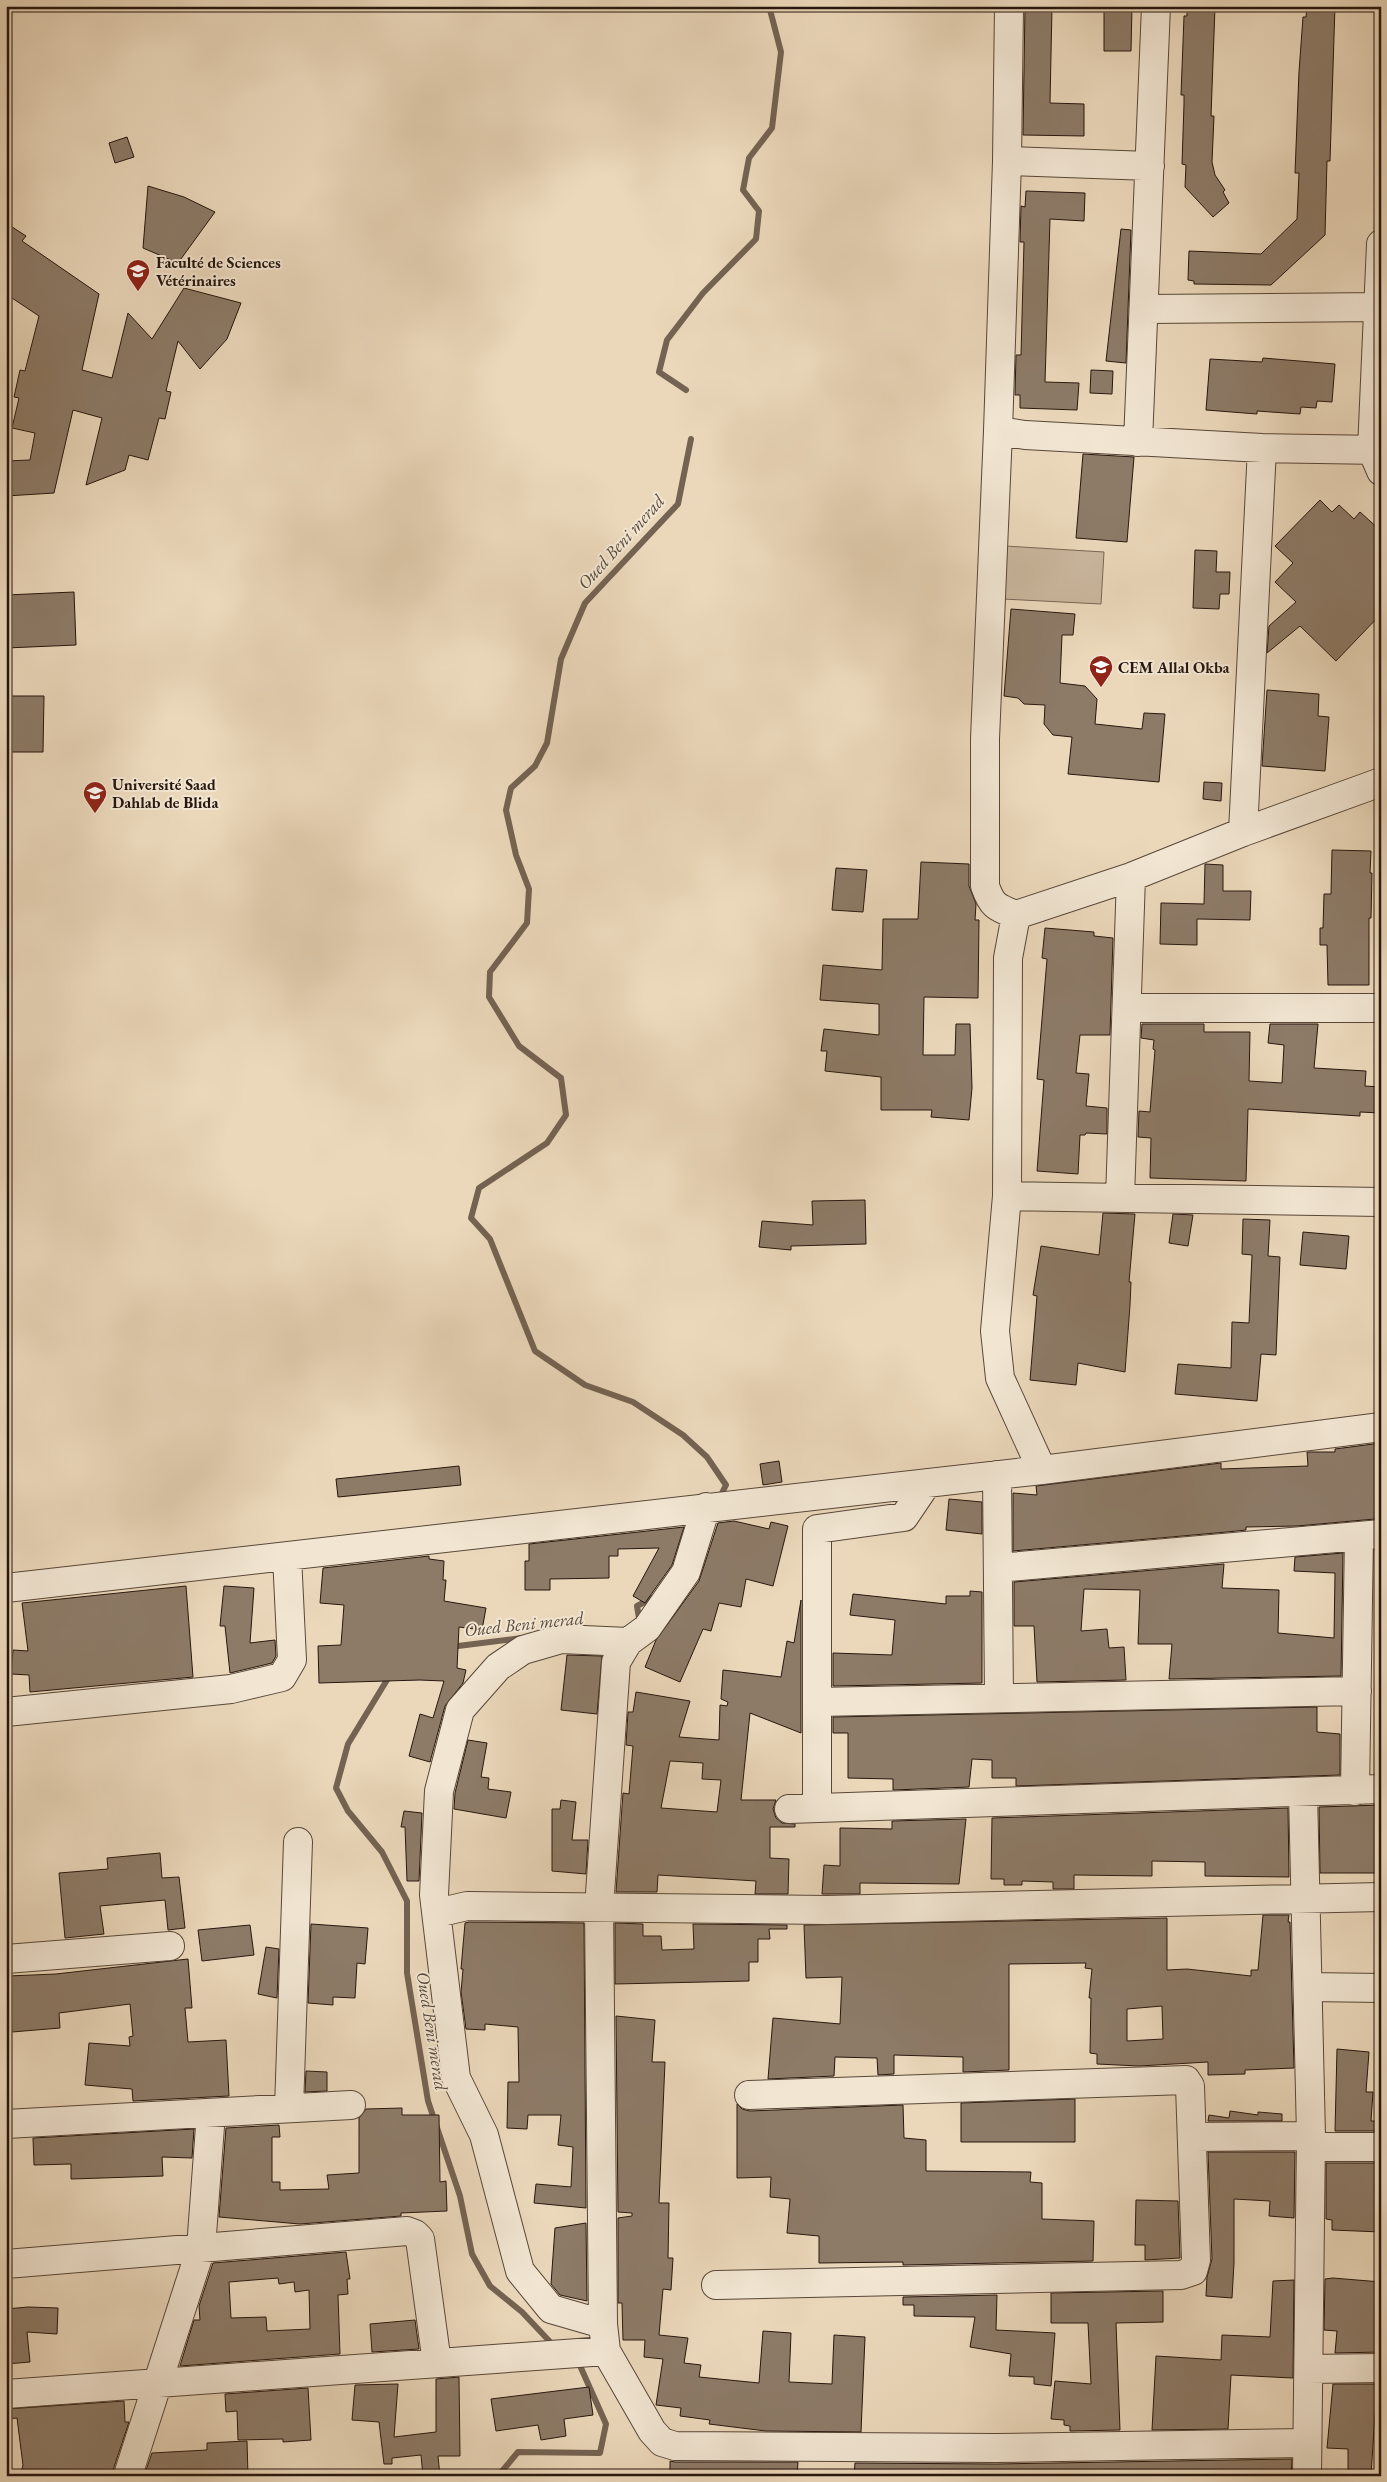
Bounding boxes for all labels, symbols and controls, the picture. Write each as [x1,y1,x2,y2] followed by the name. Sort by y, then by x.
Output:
[156,252,281,291] place label: Faculté de Sciences Vétérinaires
[125,258,151,292] school or university icon: Faculté de Sciences Vétérinaires
[572,489,670,594] water label: Oued Beni merad
[1088,654,1114,688] school or university icon: CEM Allal Okba
[1118,657,1231,678] place label: CEM Allal Okba
[112,774,219,813] place label: Université Saad Dahlab de Blida
[82,780,108,814] school or university icon: Université Saad Dahlab de Blida
[463,1606,585,1641] water label: Oued Beni merad
[412,1970,453,2093] water label: Oued Beni merad

